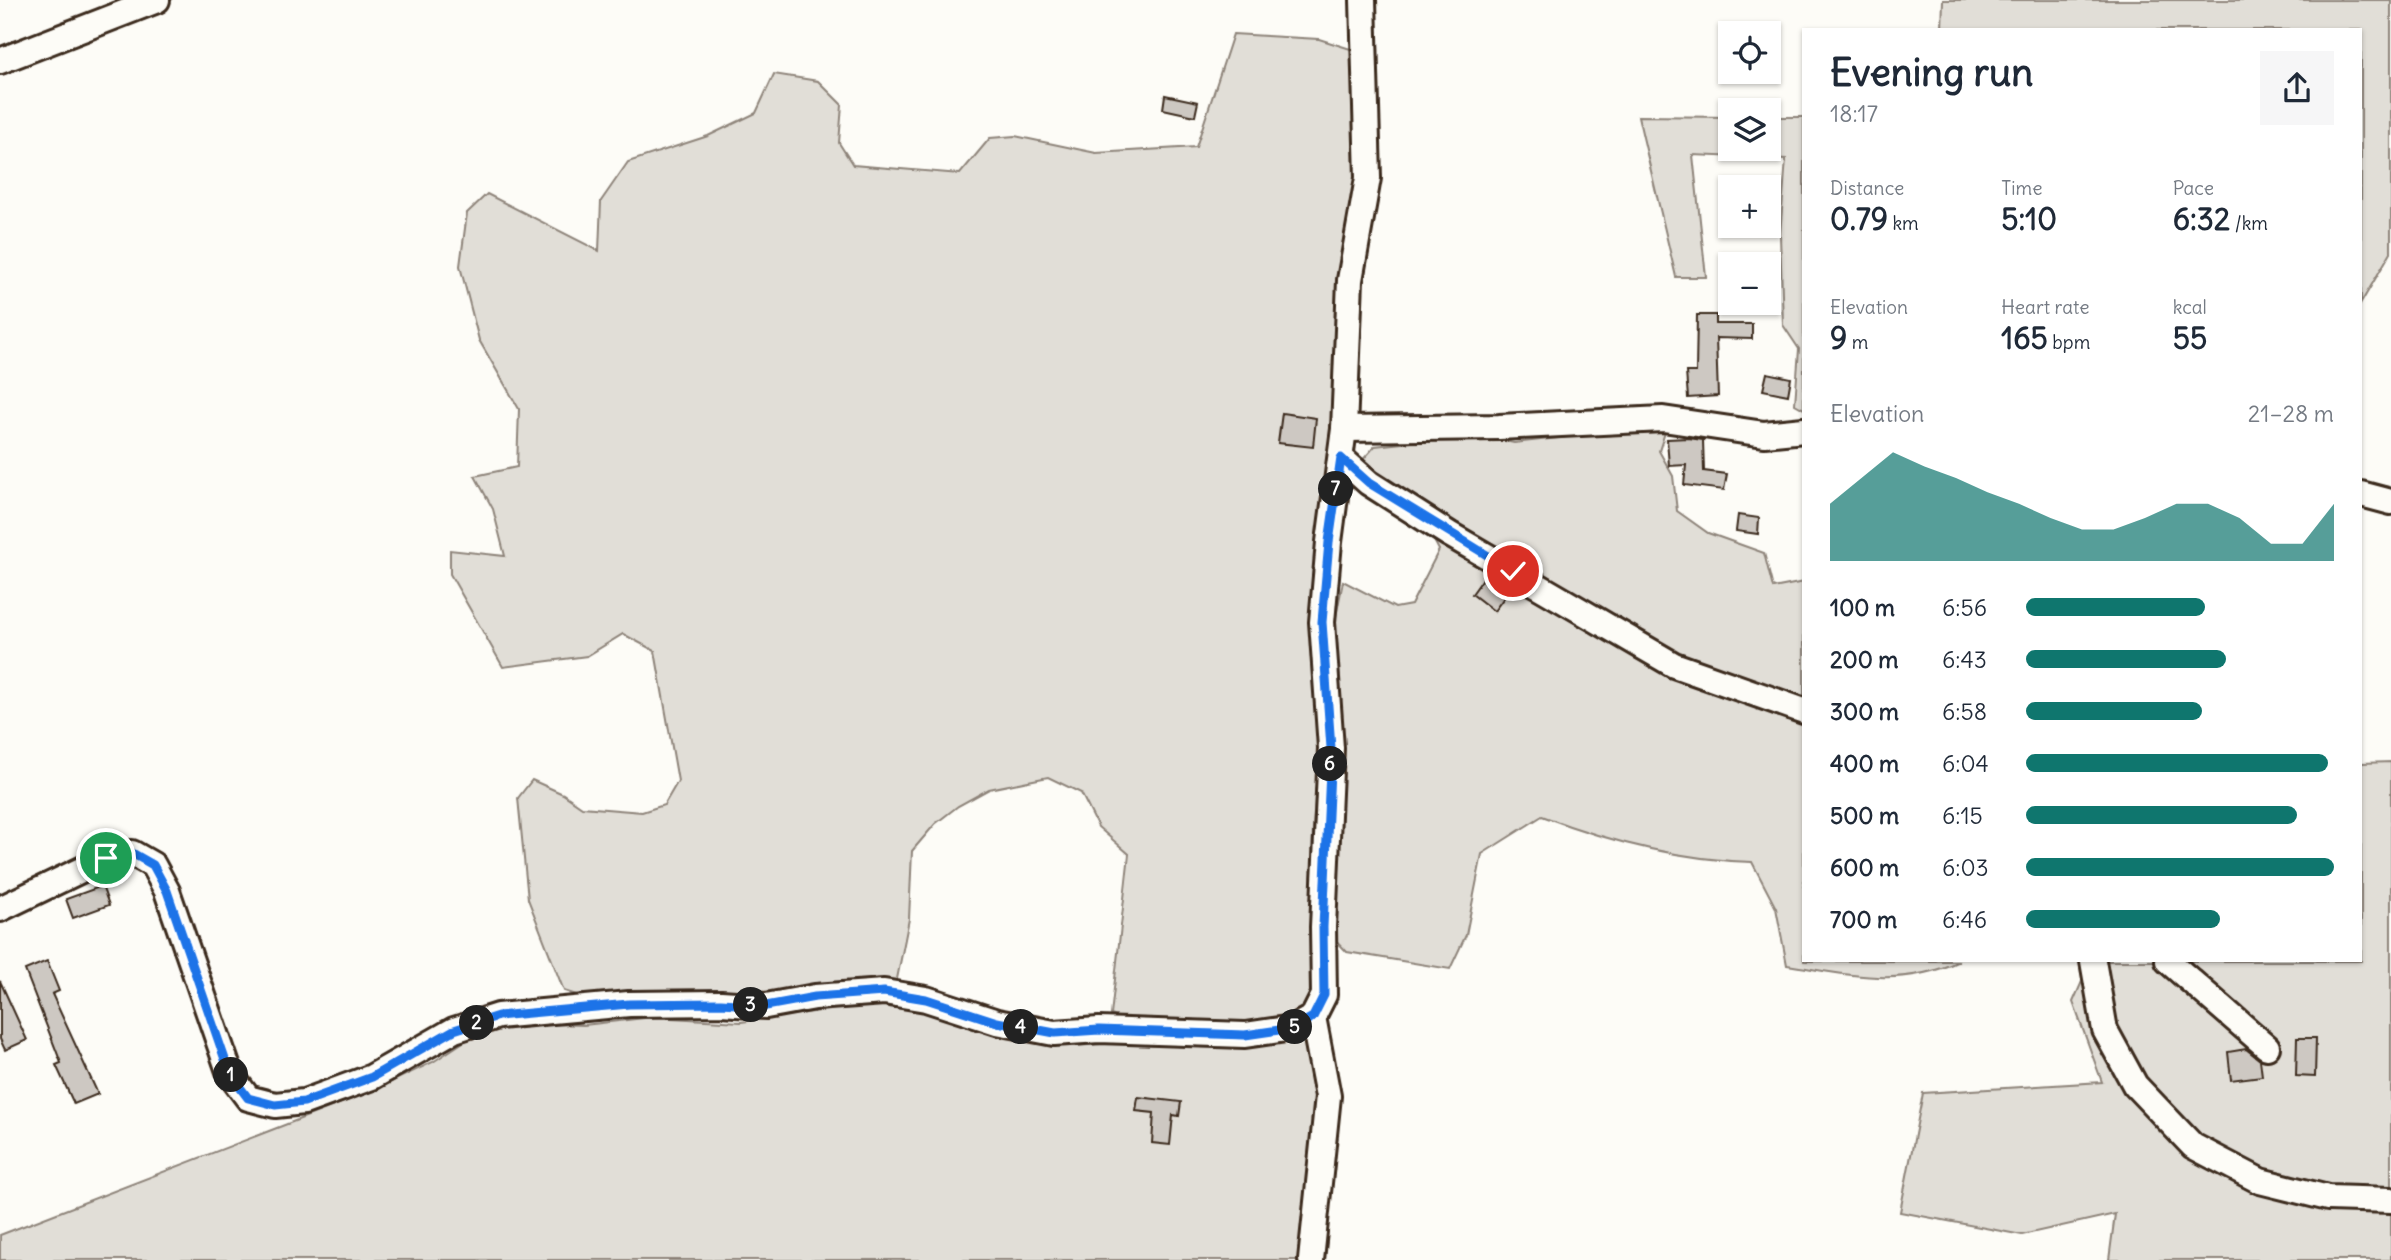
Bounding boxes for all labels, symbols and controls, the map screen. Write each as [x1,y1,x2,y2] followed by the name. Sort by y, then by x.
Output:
[1718,21,1781,315] map controls
[1718,21,1781,84] button: locate
[1830,49,2033,96] text: Evening run
[2260,51,2334,125] button: share
[1718,98,1781,161] button: layers
[1830,99,1878,128] text: 18:17
[1718,175,1781,238] button: +
[1830,176,1904,200] text: Distance
[2001,176,2042,200] text: Time
[2173,176,2214,200] text: Pace
[1830,200,1888,238] text: 0.79
[2001,200,2057,238] text: 5:10
[2173,200,2230,238] text: 6:32
[1888,211,1919,235] text: km
[2230,211,2268,235] text: /km
[1718,252,1781,315] button: −
[1830,295,1908,319] text: Elevation
[2001,295,2089,319] text: Heart rate
[2173,295,2207,319] text: kcal
[1830,319,1847,357] text: 9
[2001,319,2048,357] text: 165
[2173,319,2207,357] text: 55
[1847,330,1868,354] text: m
[2048,330,2090,354] text: bpm
[1830,399,1924,428] text: Elevation
[2248,399,2334,428] text: 21–28 m
[1318,472,1354,506] pin: 7
[1331,476,1340,500] text: 7
[1483,541,1543,601] pin
[1494,552,1532,590] icon: check
[1830,593,1895,622] text: 100 m
[1942,593,1987,622] text: 6:56
[1830,645,1899,674] text: 200 m
[1942,645,1987,674] text: 6:43
[1830,697,1899,726] text: 300 m
[1942,697,1987,726] text: 6:58
[1312,746,1348,782] pin: 6
[1830,749,1899,778] text: 400 m
[1942,749,1989,778] text: 6:04
[1324,751,1335,775] text: 6
[1830,801,1899,830] text: 500 m
[1942,801,1983,830] text: 6:15
[76,828,136,888] pin
[87,839,125,877] icon: arrive
[1830,853,1899,882] text: 600 m
[1942,853,1989,882] text: 6:03
[1830,905,1897,934] text: 700 m
[1942,905,1987,934] text: 6:46
[734,988,768,1023] pin: 3
[745,992,756,1016] text: 3
[460,1006,494,1040] pin: 2
[471,1010,482,1034] text: 2
[1004,1010,1038,1044] pin: 4
[1278,1010,1312,1044] pin: 5
[1015,1014,1026,1038] text: 4
[1289,1014,1300,1038] text: 5
[214,1058,248,1092] pin: 1
[227,1062,234,1086] text: 1

